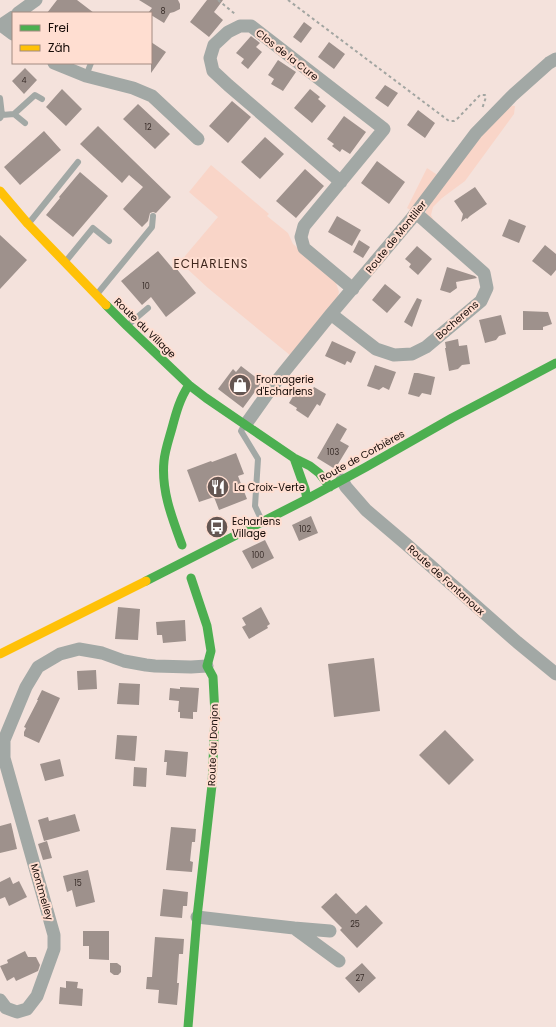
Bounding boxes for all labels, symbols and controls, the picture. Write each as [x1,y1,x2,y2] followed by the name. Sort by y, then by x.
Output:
[160,6,166,17] house number: 8
[12,12,152,64] legend
[48,19,69,36] text: Frei
[252,26,322,84] street label: Clos de la Cure
[48,39,70,56] text: Zäh
[21,75,27,86] house number: 4
[144,122,152,133] house number: 12
[362,197,430,276] street label: Route de Montilier
[174,255,248,272] district label: ECHARLENS
[142,281,150,292] house number: 10
[111,294,179,362] street label: Route du Village
[432,297,482,343] street label: Bocherens
[227,372,253,398] shop icon: Fromagerie d'Echarlens
[256,372,314,399] place label: Fromagerie d'Echarlens
[317,426,407,486] street label: Route de Corbières
[327,447,339,458] house number: 103
[205,474,231,500] restaurant icon: La Croix-Verte
[234,480,305,495] place label: La Croix-Verte
[204,514,230,540] bus stop icon: Echarlens Village
[232,514,280,541] place label: Echarlens Village
[299,524,311,535] house number: 102
[404,541,488,619] street label: Route de Fontanoux
[252,550,264,561] house number: 100
[204,704,222,786] street label: Route du Donjon
[27,862,57,922] street label: Montmelley
[74,878,82,889] house number: 15
[350,919,360,930] house number: 25
[356,973,365,984] house number: 27

